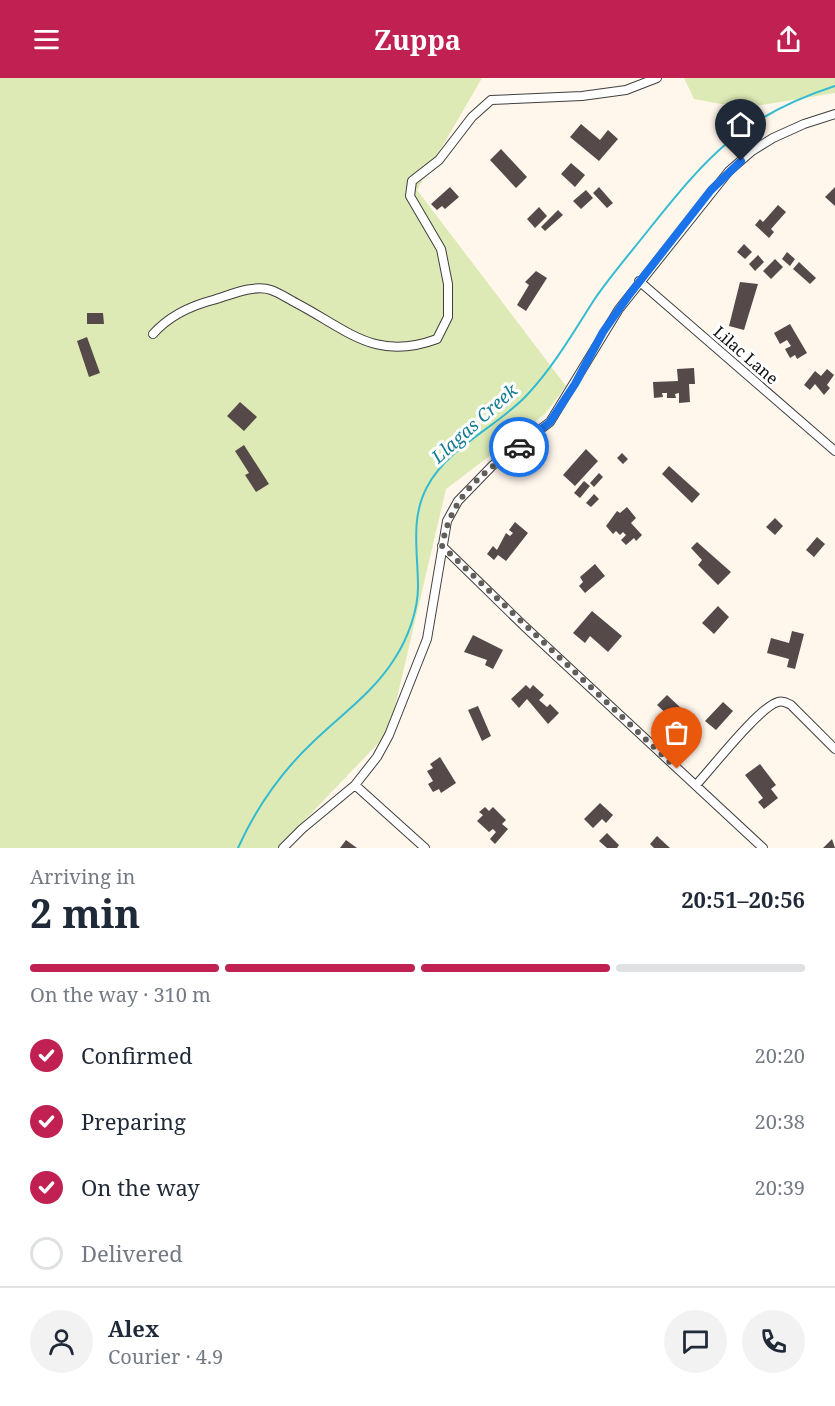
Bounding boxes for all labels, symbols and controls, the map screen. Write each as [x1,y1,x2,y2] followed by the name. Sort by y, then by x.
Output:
[374,21,461,58] text: Zuppa
[30,23,63,56] icon: menu
[772,23,805,56] icon: share
[715,99,766,161] pin
[724,108,757,141] icon: home
[709,321,783,389] street label: Lilac Lane
[425,377,523,469] water label: Llagas Creek
[489,417,549,477] courier
[503,431,536,464] icon: car
[651,707,702,769] pin
[660,716,693,749] icon: bag
[30,863,135,890] text: Arriving in
[681,884,805,914] text: 20:51–20:56
[30,886,140,939] text: 2 min
[30,981,211,1008] text: On the way · 310 m
[30,1039,63,1072] icon: check
[81,1040,192,1070] text: Confirmed
[755,1042,805,1069] text: 20:20
[30,1105,63,1138] icon: check
[81,1106,186,1136] text: Preparing
[755,1108,805,1135] text: 20:38
[30,1171,63,1204] icon: check
[81,1172,200,1202] text: On the way
[755,1174,805,1201] text: 20:39
[81,1238,183,1268] text: Delivered
[30,1310,93,1373] button: person
[664,1310,727,1373] button: chat
[742,1310,805,1373] button: phone
[108,1313,159,1343] text: Alex
[108,1343,223,1370] text: Courier · 4.9

